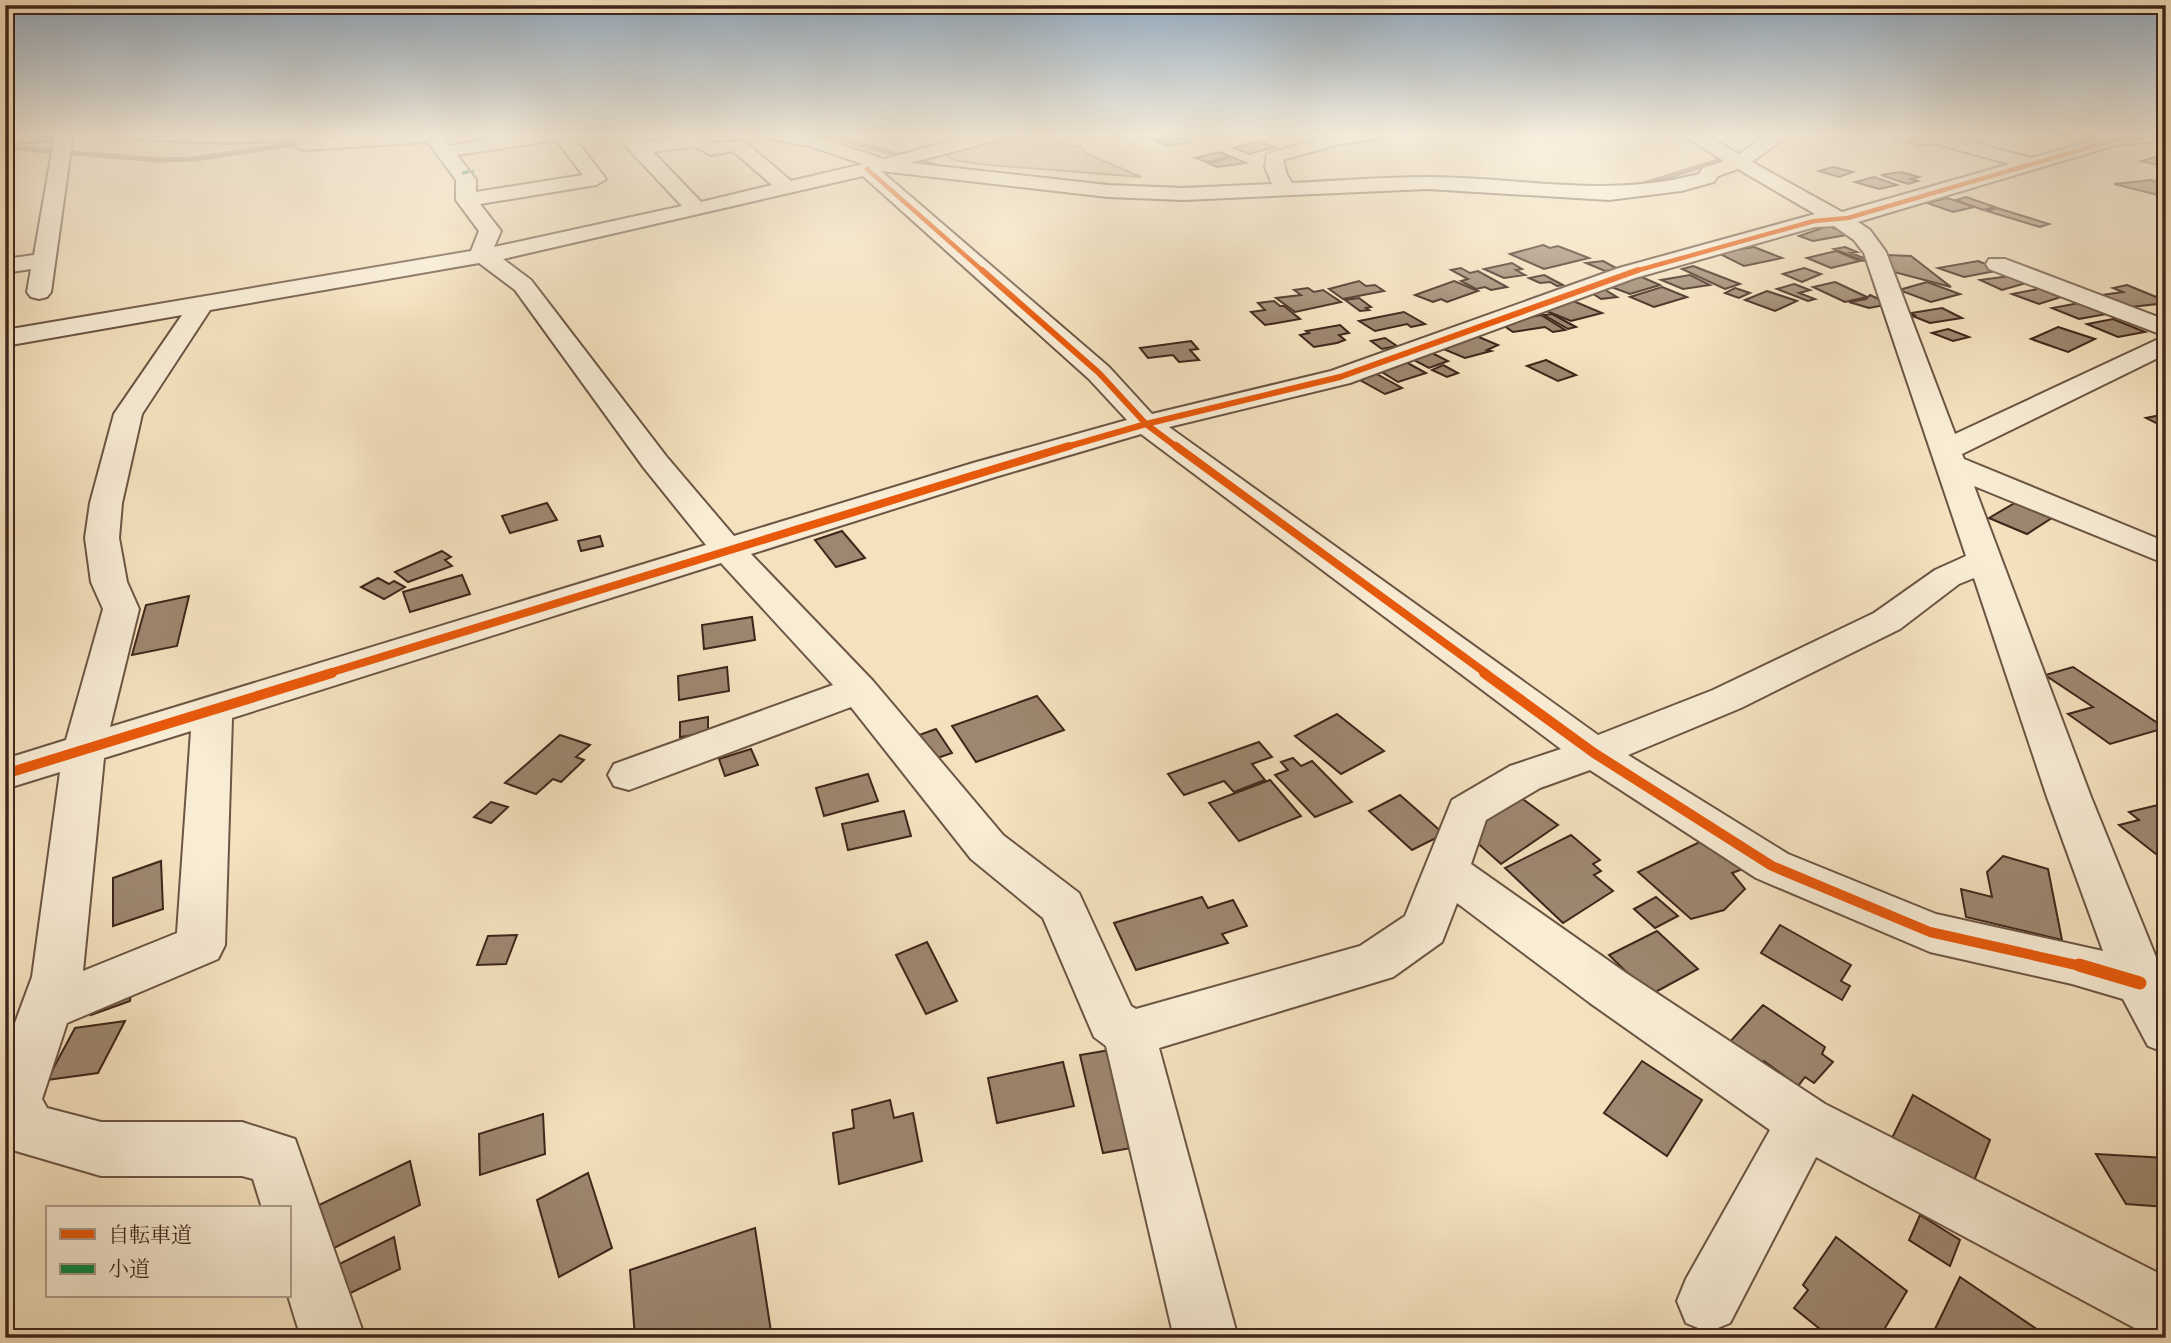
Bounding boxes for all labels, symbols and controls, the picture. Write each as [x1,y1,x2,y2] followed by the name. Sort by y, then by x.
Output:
[46,1206,290,1298] legend
[108,1221,192,1249] text: 自転車道
[108,1255,150,1283] text: 小道

